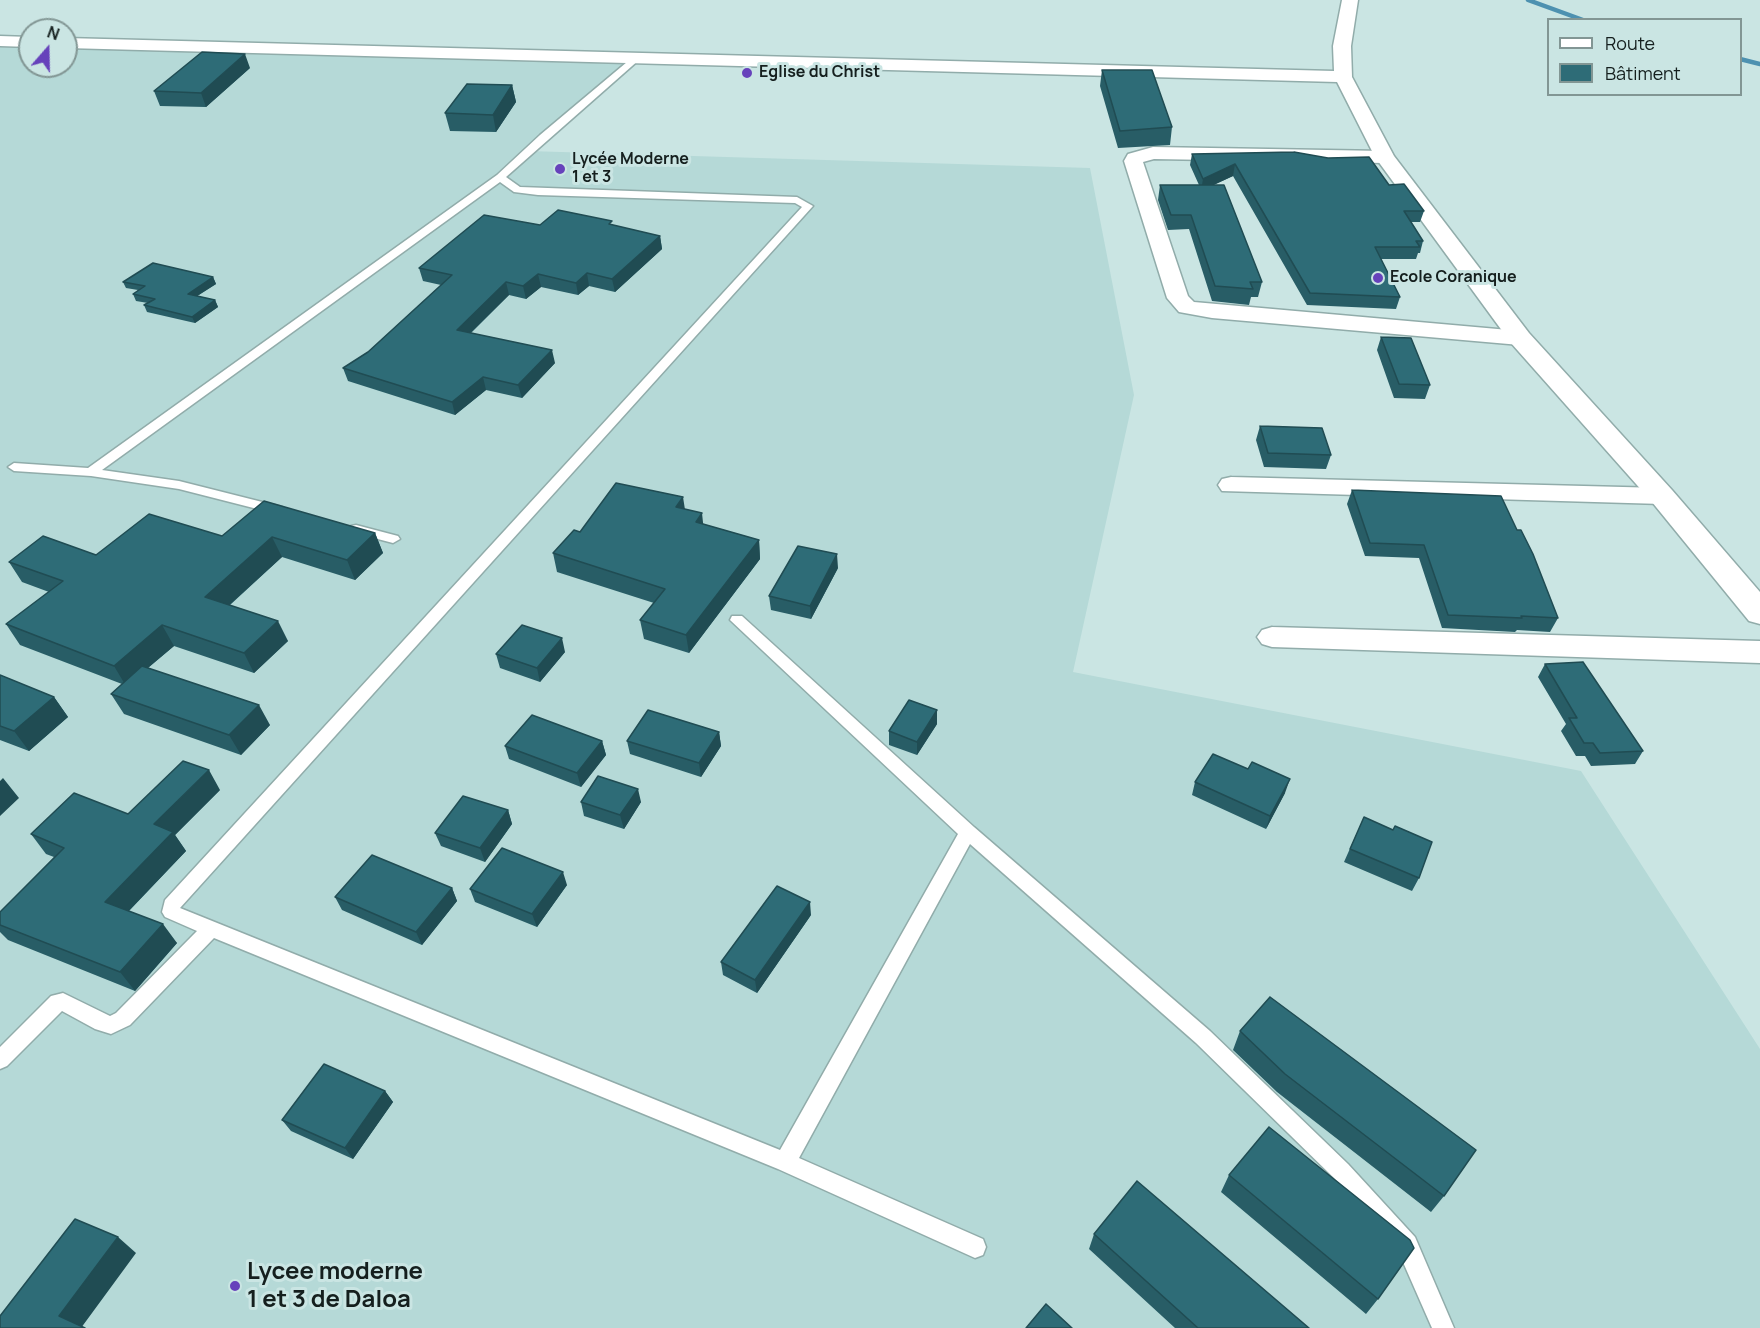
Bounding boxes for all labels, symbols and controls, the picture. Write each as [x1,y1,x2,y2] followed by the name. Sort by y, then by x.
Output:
[18,18,78,78] north arrow
[1547,18,1742,96] legend
[44,21,63,45] text: N
[1605,31,1655,55] text: Route
[1605,61,1681,85] text: Bâtiment
[759,63,880,83] place label: Eglise du Christ
[740,66,754,80] marker: Eglise du Christ
[572,150,689,188] place label: Lycée Moderne 1 et 3
[553,162,567,176] marker: Lycée Moderne 1 et 3
[1390,268,1517,288] place label: Ecole Coranique
[1371,271,1385,285] marker: Ecole Coranique
[247,1258,423,1314] place label: Lycee moderne 1 et 3 de Daloa
[228,1279,242,1293] marker: Lycee moderne 1 et 3 de Daloa

